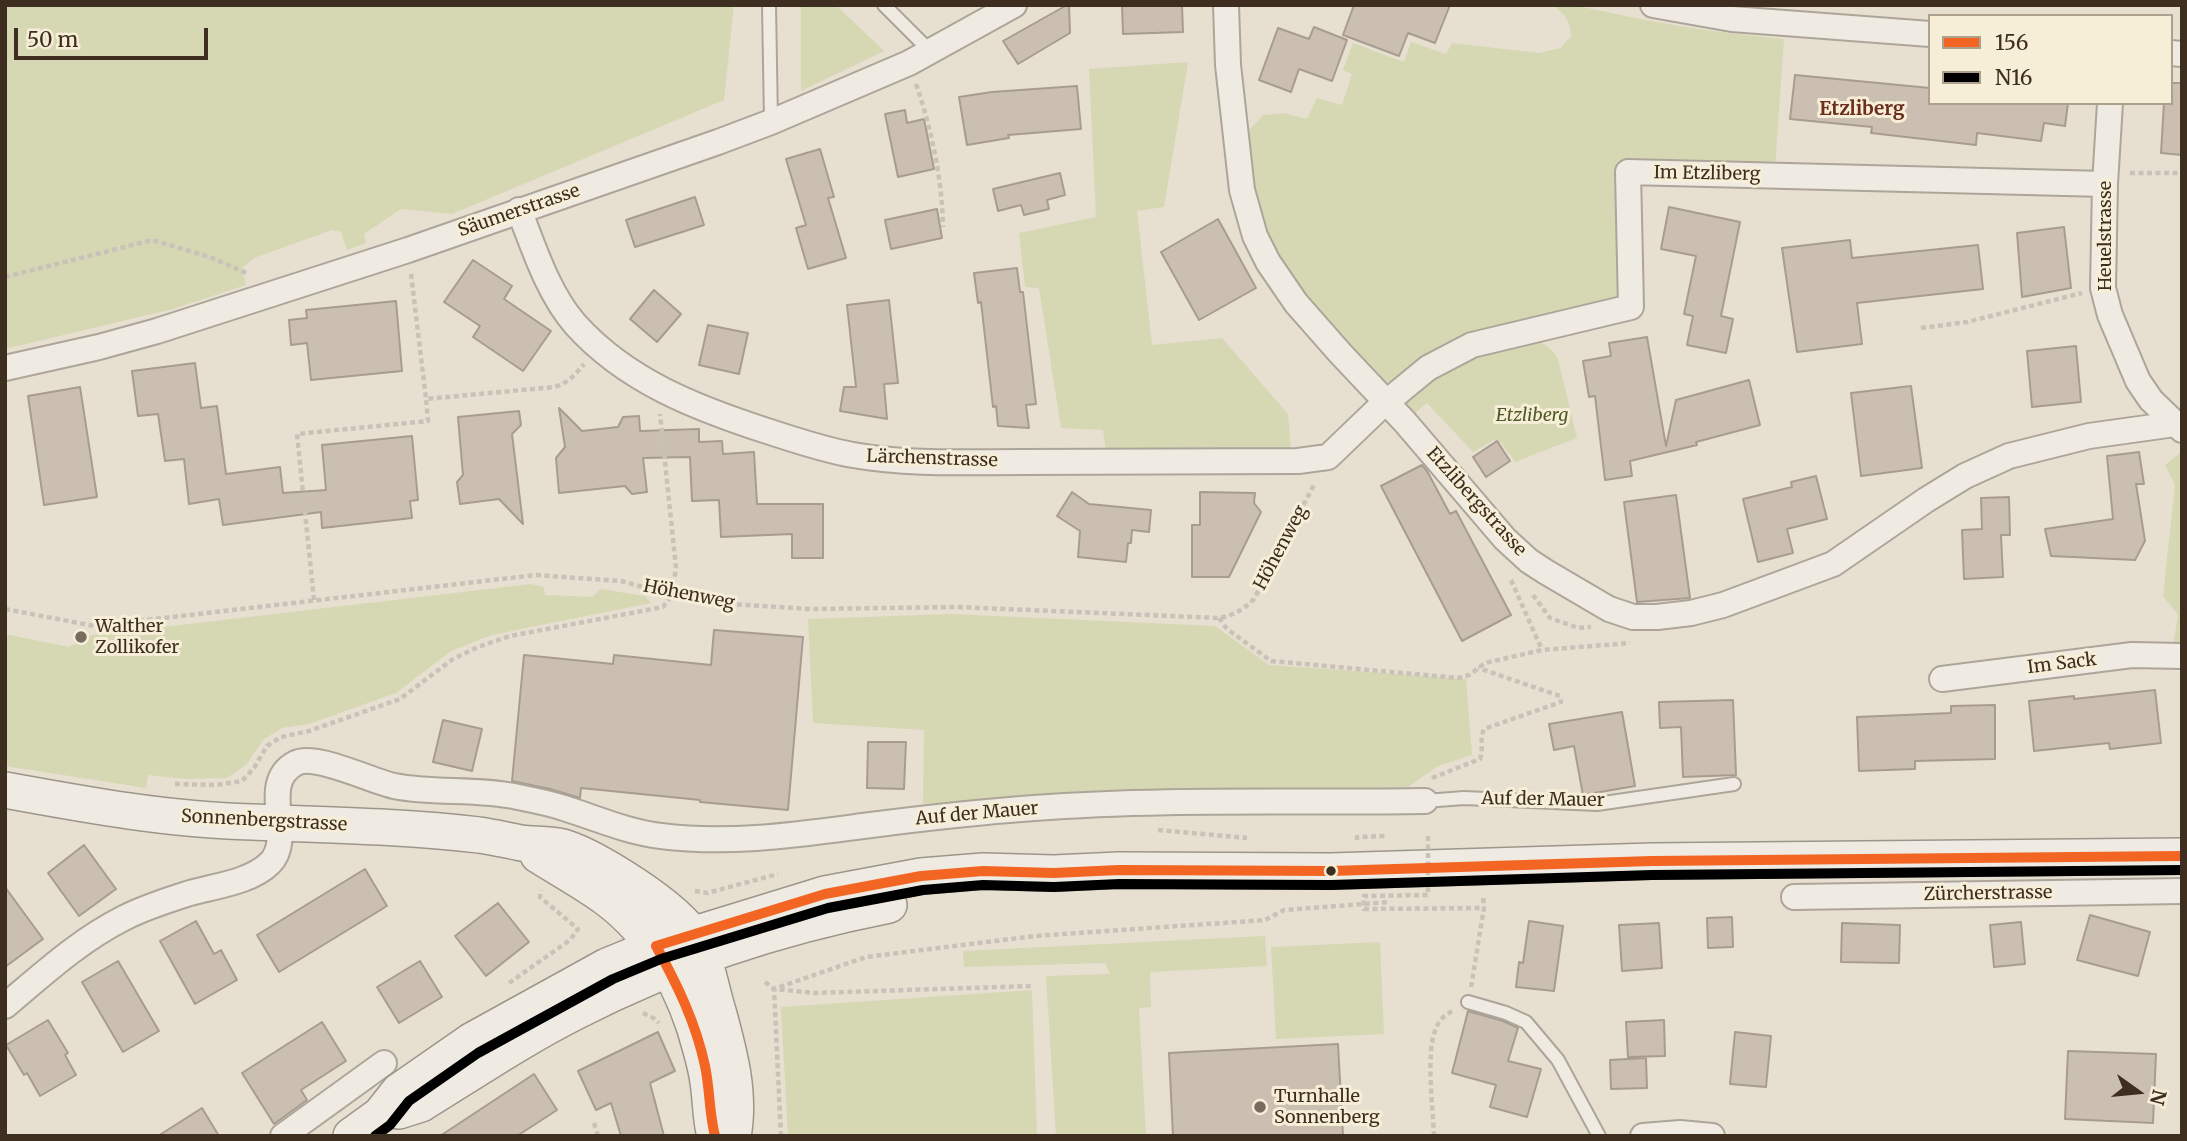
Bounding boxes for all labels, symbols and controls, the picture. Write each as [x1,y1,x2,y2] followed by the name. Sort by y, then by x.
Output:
[18,14,212,58] scale bar
[1928,14,2173,105] legend
[27,26,78,53] text: 50 m
[1995,29,2028,56] text: 156
[1995,64,2033,91] text: N16
[1819,99,1905,121] district label: Etzliberg
[1653,162,1761,186] street label: Im Etzliberg
[455,180,583,242] street label: Säumerstrasse
[2095,181,2117,291] street label: Heuelstrasse
[1496,405,1568,427] park label: Etzliberg
[1421,443,1531,561] street label: Etzlibergstrasse
[866,446,998,472] street label: Lärchenstrasse
[1250,502,1312,594] street label: Höhenweg
[641,576,737,614] street label: Höhenweg
[95,616,179,658] place label: Walther Zollikofer
[73,629,89,645] marker: Walther Zollikofer
[2026,649,2098,679] street label: Im Sack
[1481,788,1605,812] street label: Auf der Mauer
[915,798,1039,830] street label: Auf der Mauer
[180,806,348,836] street label: Sonnenbergstrasse
[1324,864,1338,878] unlabelled marker
[1923,882,2053,906] street label: Zürcherstrasse
[2103,1057,2173,1127] north arrow
[1274,1086,1380,1128] place label: Turnhalle Sonnenberg
[2145,1087,2172,1108] text: N
[1252,1099,1268,1115] marker: Turnhalle Sonnenberg

